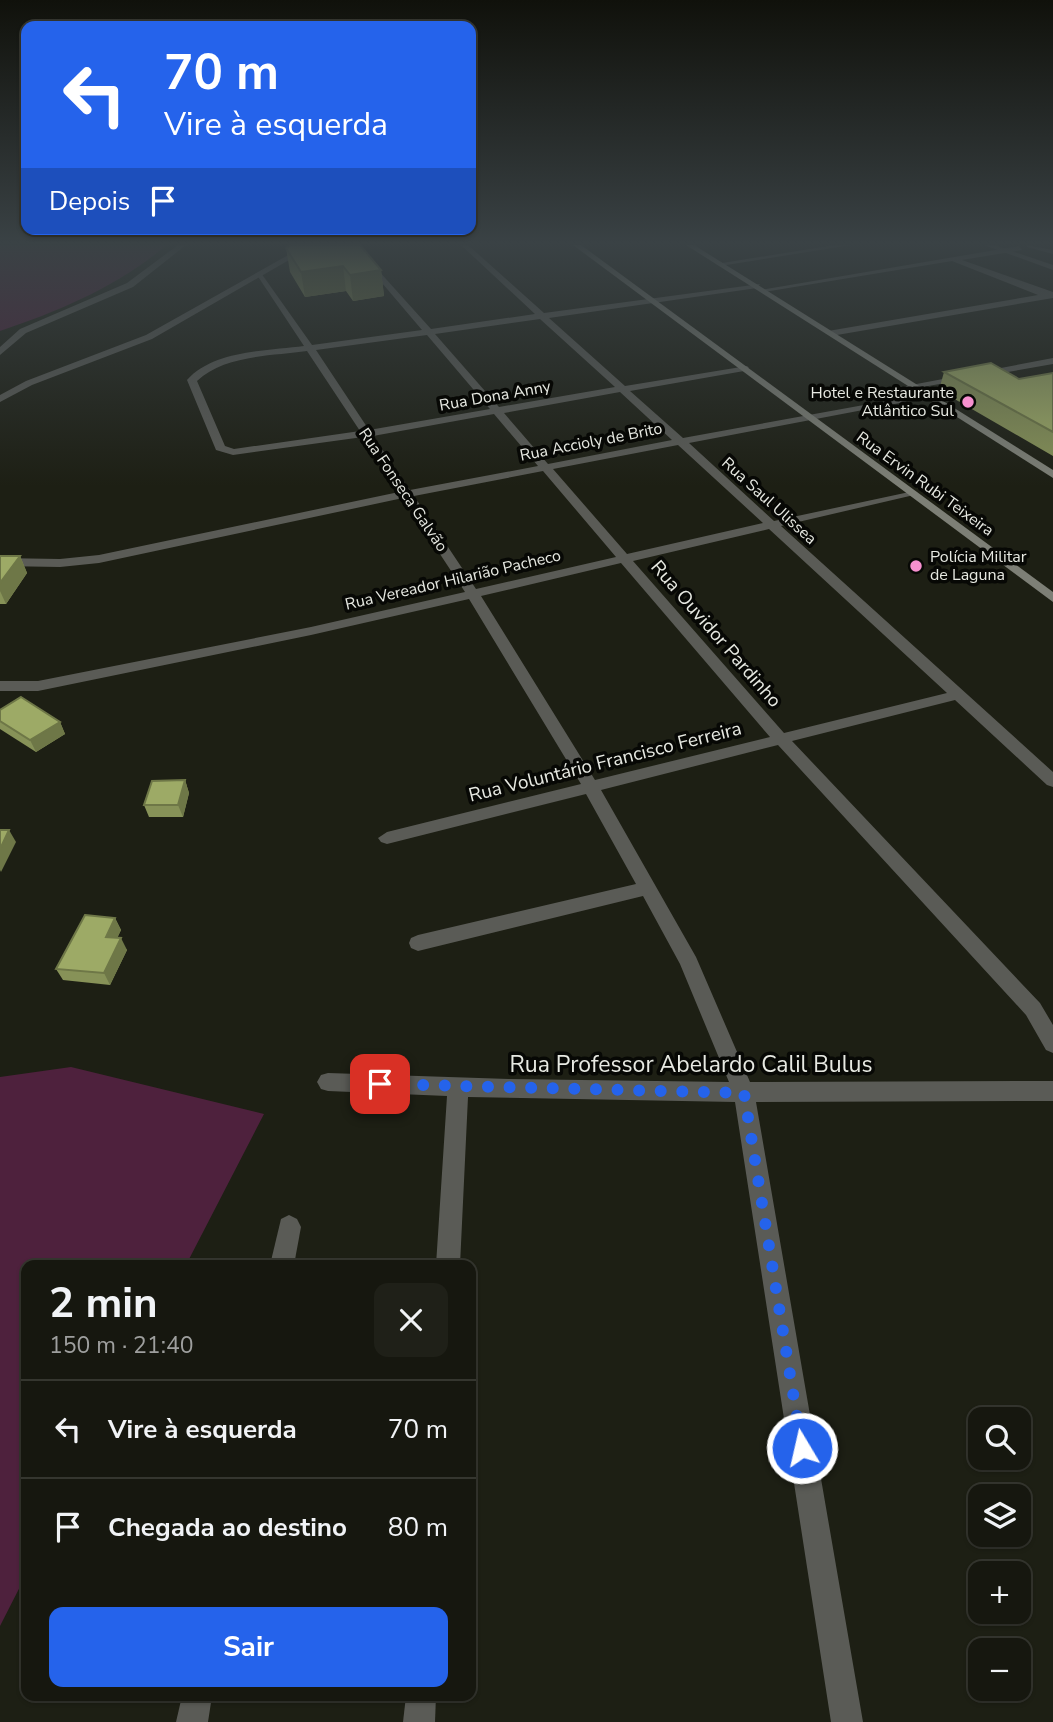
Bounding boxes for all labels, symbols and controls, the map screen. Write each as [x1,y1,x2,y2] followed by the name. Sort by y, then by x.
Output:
[164,39,279,106] text: 70 m
[49,49,140,140] icon: left
[164,103,388,146] text: Vire à esquerda
[144,182,182,220] icon: arrive
[49,184,130,219] text: Depois
[438,375,553,417] street label: Rua Dona Anny
[811,382,954,422] place label: Hotel e Restaurante Atlântico Sul
[960,394,976,410] marker: Hotel e Restaurante Atlântico Sul
[518,417,664,467] street label: Rua Accioly de Brito
[353,424,453,556] street label: Rua Fonseca Galvão
[852,427,998,541] street label: Rua Ervin Rubi Teixeira
[717,452,821,550] street label: Rua Saul Ulissea
[343,544,563,616] street label: Rua Vereador Hilarião Pacheco
[930,546,1027,586] place label: Polícia Militar de Laguna
[645,555,787,713] street label: Rua Ouvidor Pardinho
[908,558,924,574] marker: Polícia Militar de Laguna
[466,715,744,809] street label: Rua Voluntário Francisco Ferreira
[509,1049,873,1080] street label: Rua Professor Abelardo Calil Bulus
[350,1054,410,1114] pin
[361,1065,399,1103] icon: arrive
[49,1275,158,1332] text: 2 min
[374,1283,448,1357] button: close
[49,1330,194,1361] text: 150 m · 21:40
[968,1407,1031,1701] map controls
[968,1407,1031,1470] button: search
[49,1410,87,1448] icon: left
[765,1411,839,1485] position arrow
[108,1412,297,1447] text: Vire à esquerda
[388,1412,448,1447] text: 70 m
[968,1484,1031,1547] button: layers
[49,1508,87,1546] icon: arrive
[108,1510,347,1545] text: Chegada ao destino
[388,1510,448,1545] text: 80 m
[968,1561,1031,1624] button: +
[49,1607,448,1687] button: Sair
[968,1638,1031,1701] button: −

